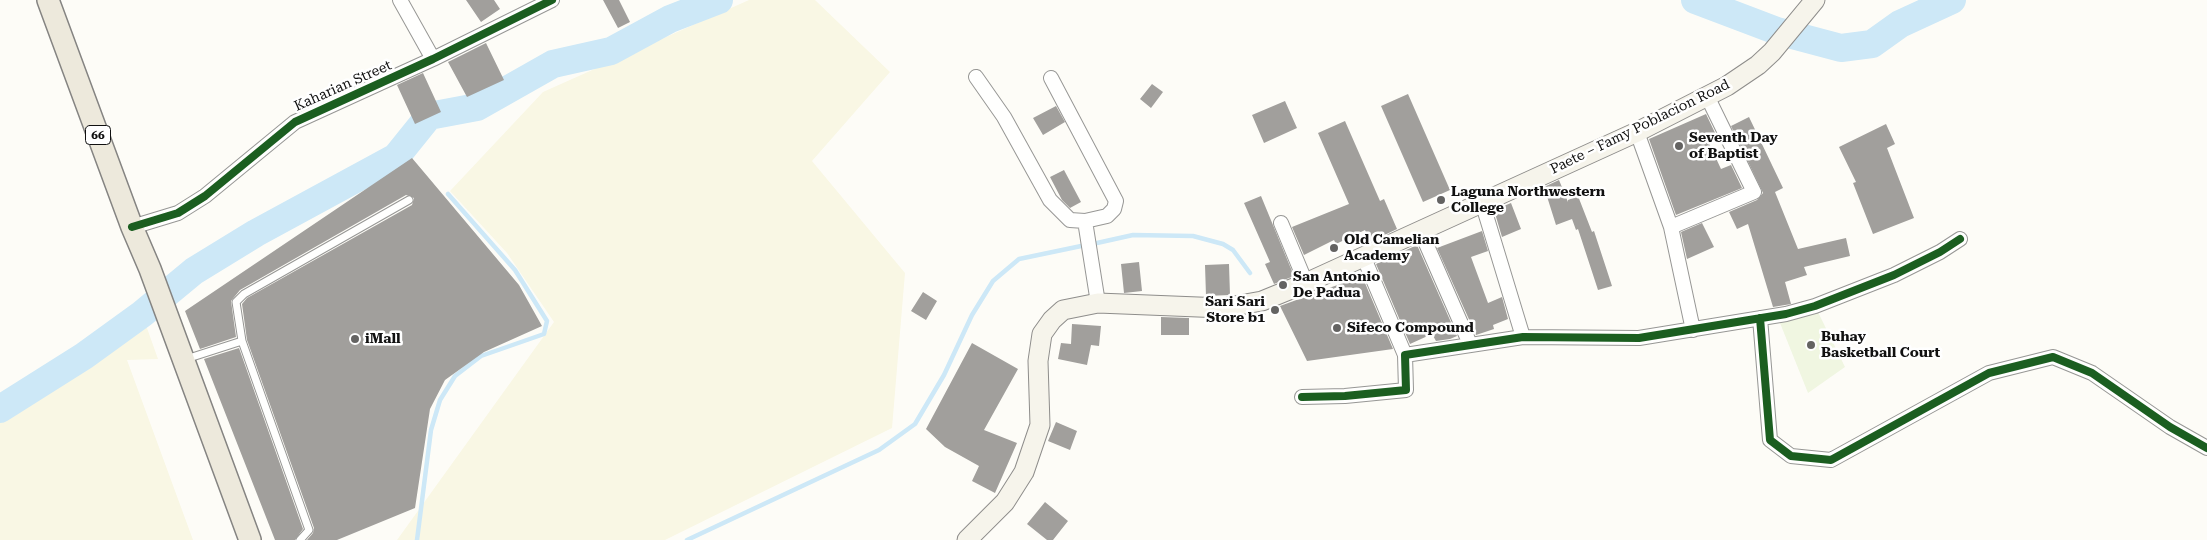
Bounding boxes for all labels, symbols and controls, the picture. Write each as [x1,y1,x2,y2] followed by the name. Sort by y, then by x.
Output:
[292,57,394,115] street label: Kaharian Street
[1547,76,1733,178] street label: Paete – Famy Poblacion Road
[86,126,110,144] road number: 66
[1689,130,1778,162] place label: Seventh Day of Baptist
[1673,140,1685,152] marker: Seventh Day of Baptist
[1451,184,1605,216] place label: Laguna Northwestern College
[1435,194,1447,206] marker: Laguna Northwestern College
[1344,232,1439,264] place label: Old Camelian Academy
[1328,242,1340,254] marker: Old Camelian Academy
[1293,269,1380,302] place label: San Antonio De Padua
[1277,279,1289,291] marker: San Antonio De Padua
[1205,294,1265,326] place label: Sari Sari Store b1
[1269,304,1281,316] marker: Sari Sari Store b1
[1347,320,1474,336] place label: Sifeco Compound
[1331,322,1343,334] marker: Sifeco Compound
[1821,329,1940,362] place label: Buhay Basketball Court
[365,331,401,347] place label: iMall
[349,333,361,345] marker: iMall
[1805,339,1817,351] marker: Buhay Basketball Court

